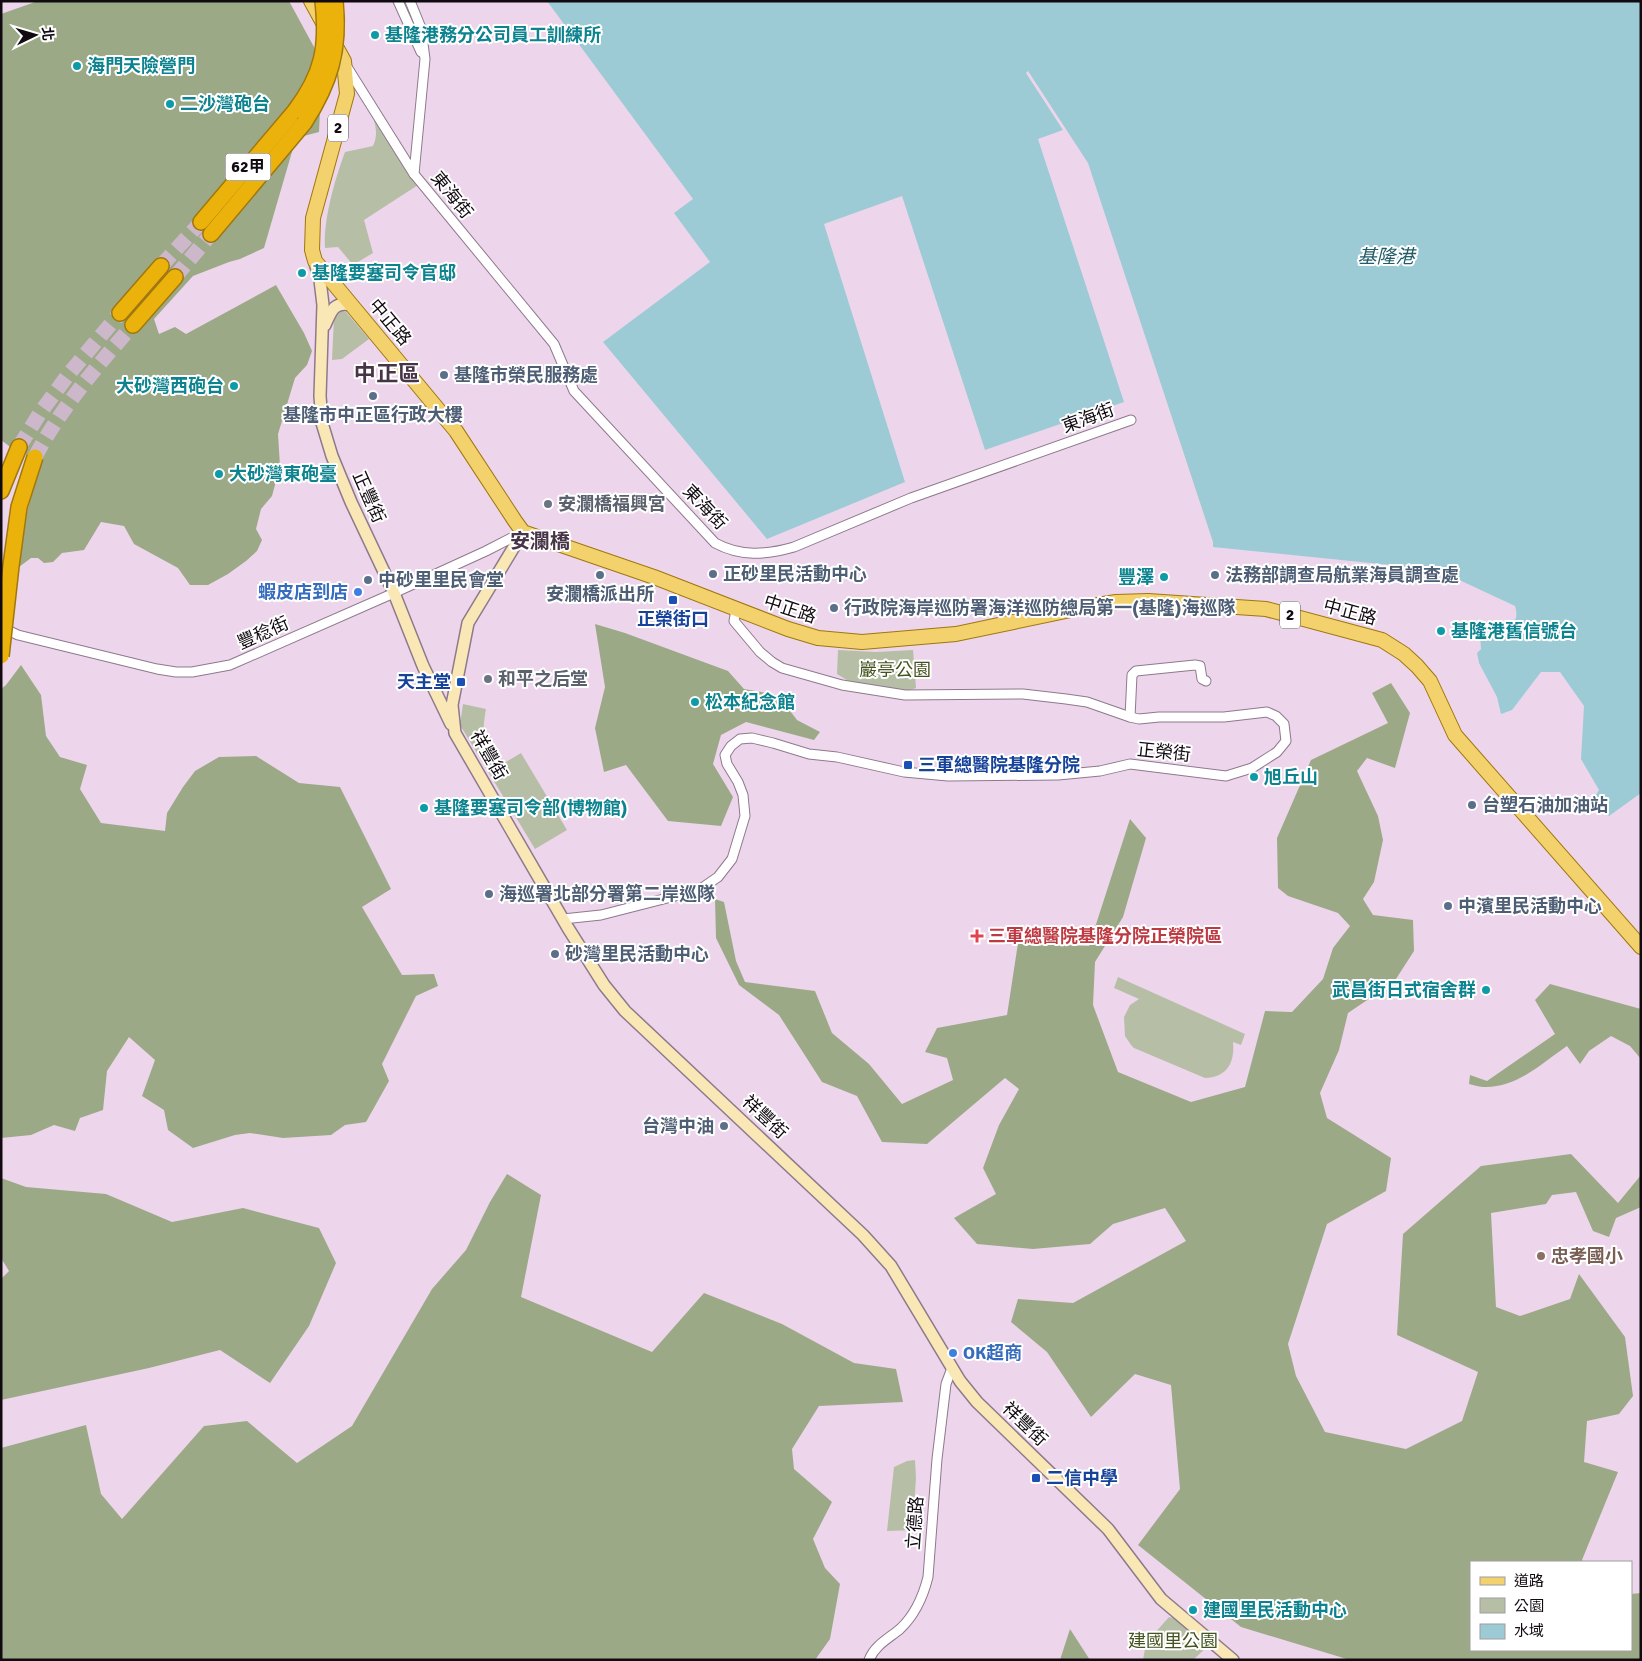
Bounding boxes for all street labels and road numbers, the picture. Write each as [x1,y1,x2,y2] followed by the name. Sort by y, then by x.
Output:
[328,115,348,142] road number: 2
[226,154,270,180] road number: 62甲
[426,167,478,223] street label: 東海街
[364,294,416,350] street label: 中正路
[1059,398,1117,438] street label: 東海街
[348,468,390,526] street label: 正豐街
[678,480,732,534] street label: 東海街
[761,590,819,628] street label: 中正路
[1321,594,1379,630] street label: 中正路
[1280,602,1300,628] road number: 2
[234,612,292,654] street label: 豐稔街
[466,726,512,784] street label: 祥豐街
[1136,738,1192,766] street label: 正榮街
[738,1091,792,1143] street label: 祥豐街
[998,1397,1052,1451] street label: 祥豐街
[902,1495,928,1551] street label: 立德路

